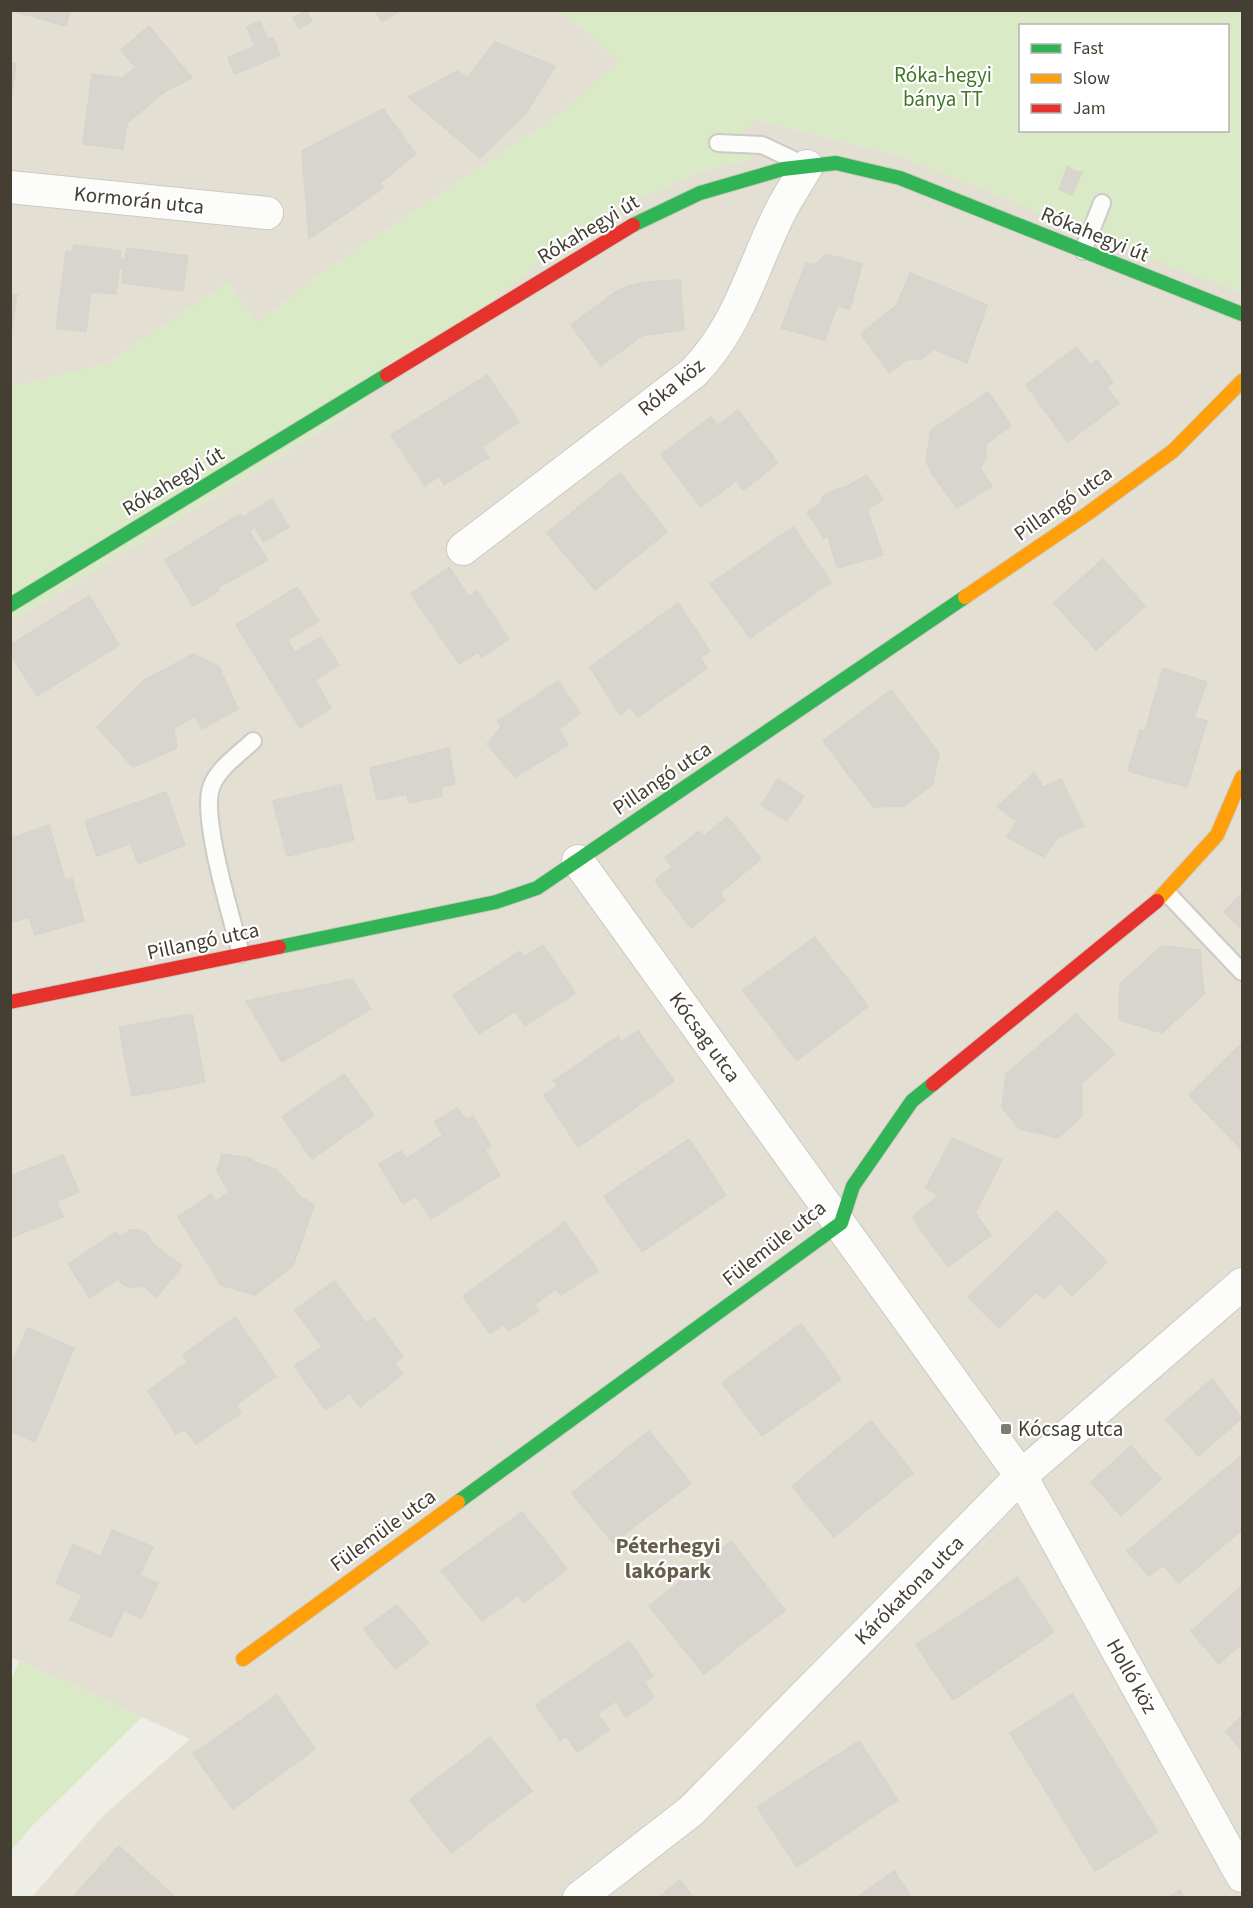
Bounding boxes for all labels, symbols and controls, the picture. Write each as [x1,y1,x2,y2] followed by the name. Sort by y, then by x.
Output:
[1019,24,1229,132] legend
[1073,36,1104,61] text: Fast
[894,60,992,114] park label: Róka-hegyi bánya TT
[1073,66,1110,91] text: Slow
[1073,96,1106,121] text: Jam
[72,178,206,222] street label: Kormorán utca
[531,187,645,271] street label: Rókahegyi út
[1036,199,1154,269] street label: Rókahegyi út
[631,351,711,423] street label: Róka köz
[116,439,230,523] street label: Rókahegyi út
[1008,458,1118,548] street label: Pillangó utca
[606,734,718,822] street label: Pillangó utca
[144,914,262,968] street label: Pillangó utca
[662,986,748,1088] street label: Kócsag utca
[716,1193,832,1293] street label: Fülemüle utca
[1018,1414,1123,1444] place label: Kócsag utca
[999,1422,1013,1436] marker: Kócsag utca
[324,1481,442,1579] street label: Fülemüle utca
[847,1528,971,1652] street label: Kárókatona utca
[615,1530,721,1587] district label: Péterhegyi lakópark
[1099,1633,1165,1719] street label: Holló köz

